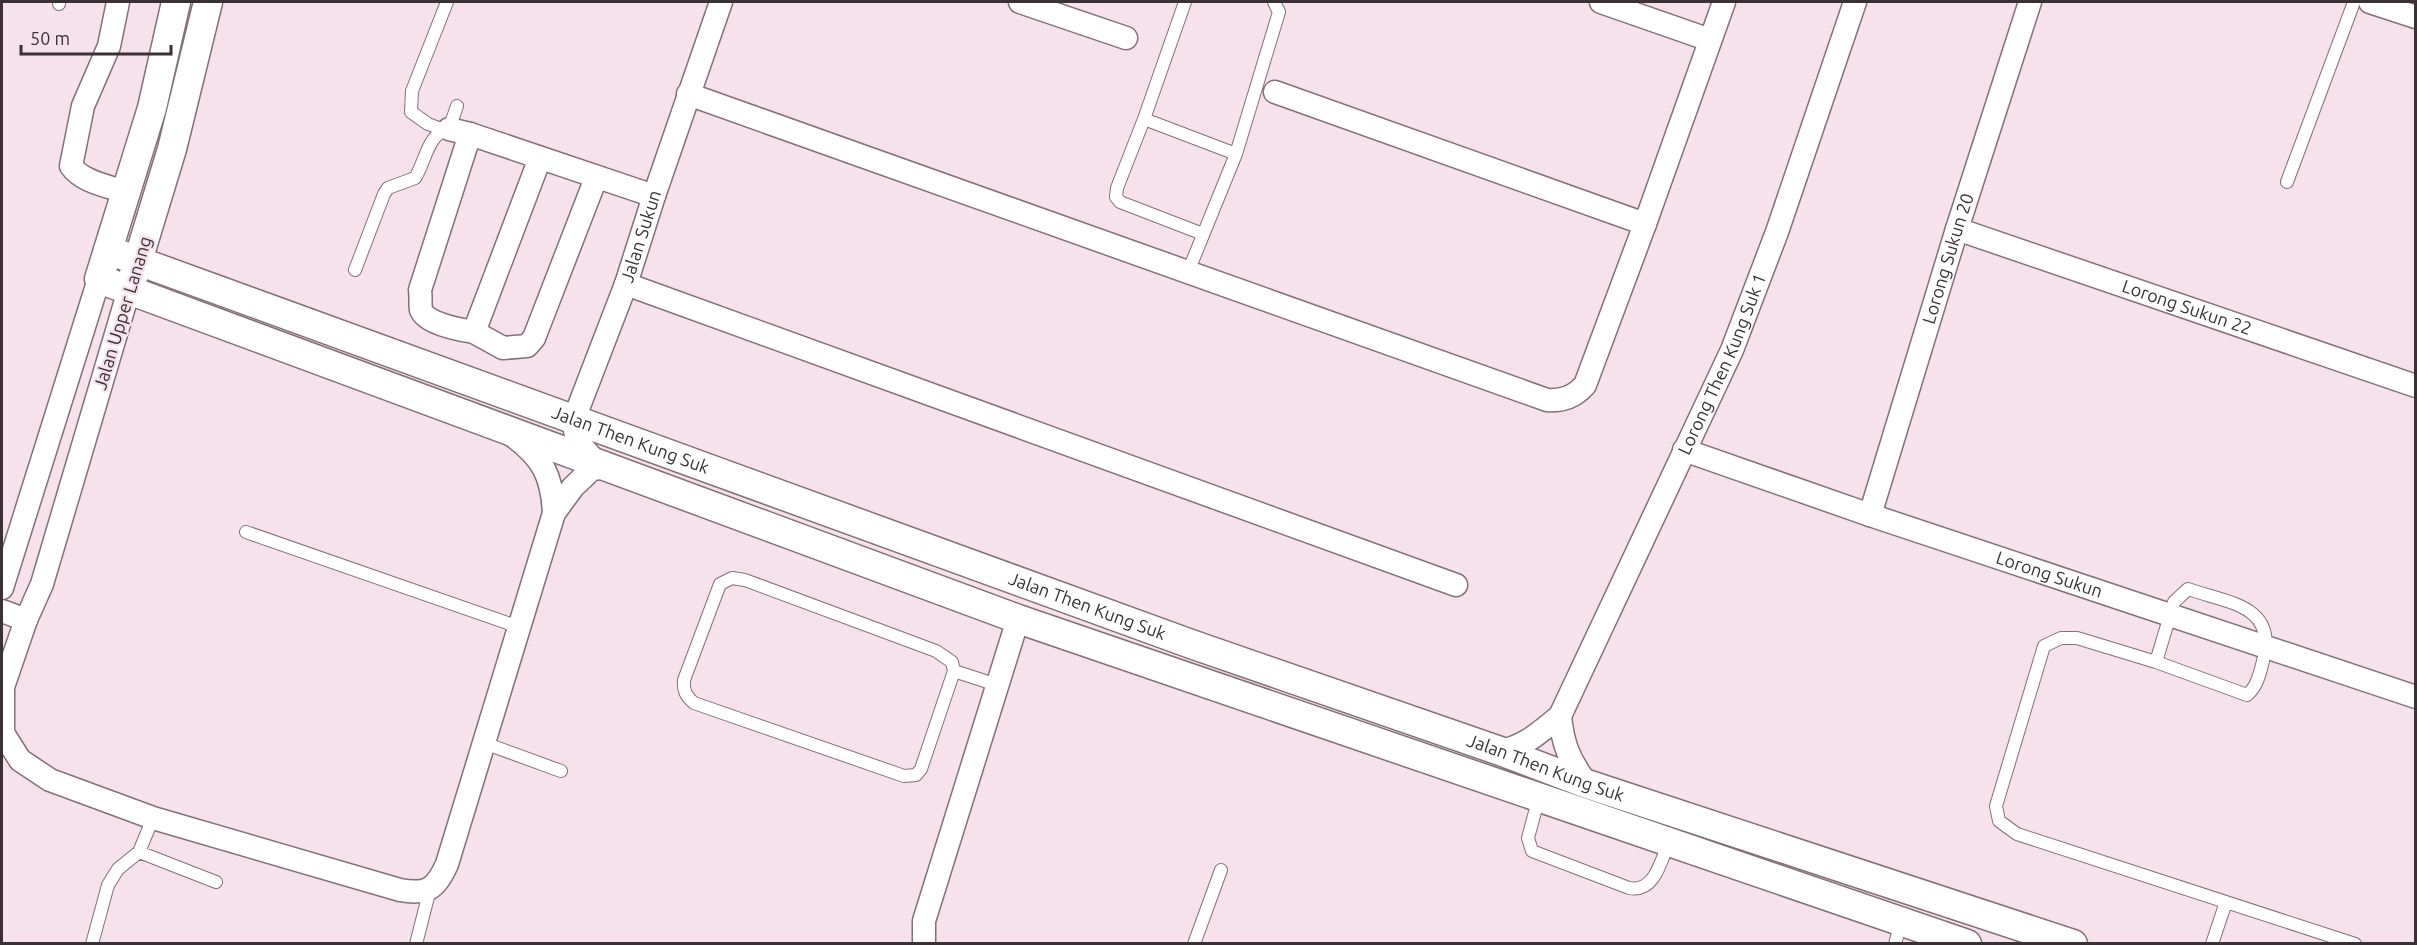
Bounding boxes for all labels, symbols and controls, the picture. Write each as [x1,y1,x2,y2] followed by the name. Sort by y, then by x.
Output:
[21,18,171,56] scale bar
[30,28,70,48] text: 50 m
[616,187,664,285] street label: Jalan Sukun
[1918,191,1977,326] street label: Lorong Sukun 20
[89,234,155,392] street label: Jalan Upper Lanang
[1673,270,1769,457] street label: Lorong Then Kung Suk 1
[2120,275,2255,338] street label: Lorong Sukun 22
[549,401,712,477] street label: Jalan Then Kung Suk
[1994,547,2105,601] street label: Lorong Sukun
[1006,568,1169,643] street label: Jalan Then Kung Suk
[1465,729,1627,805] street label: Jalan Then Kung Suk

